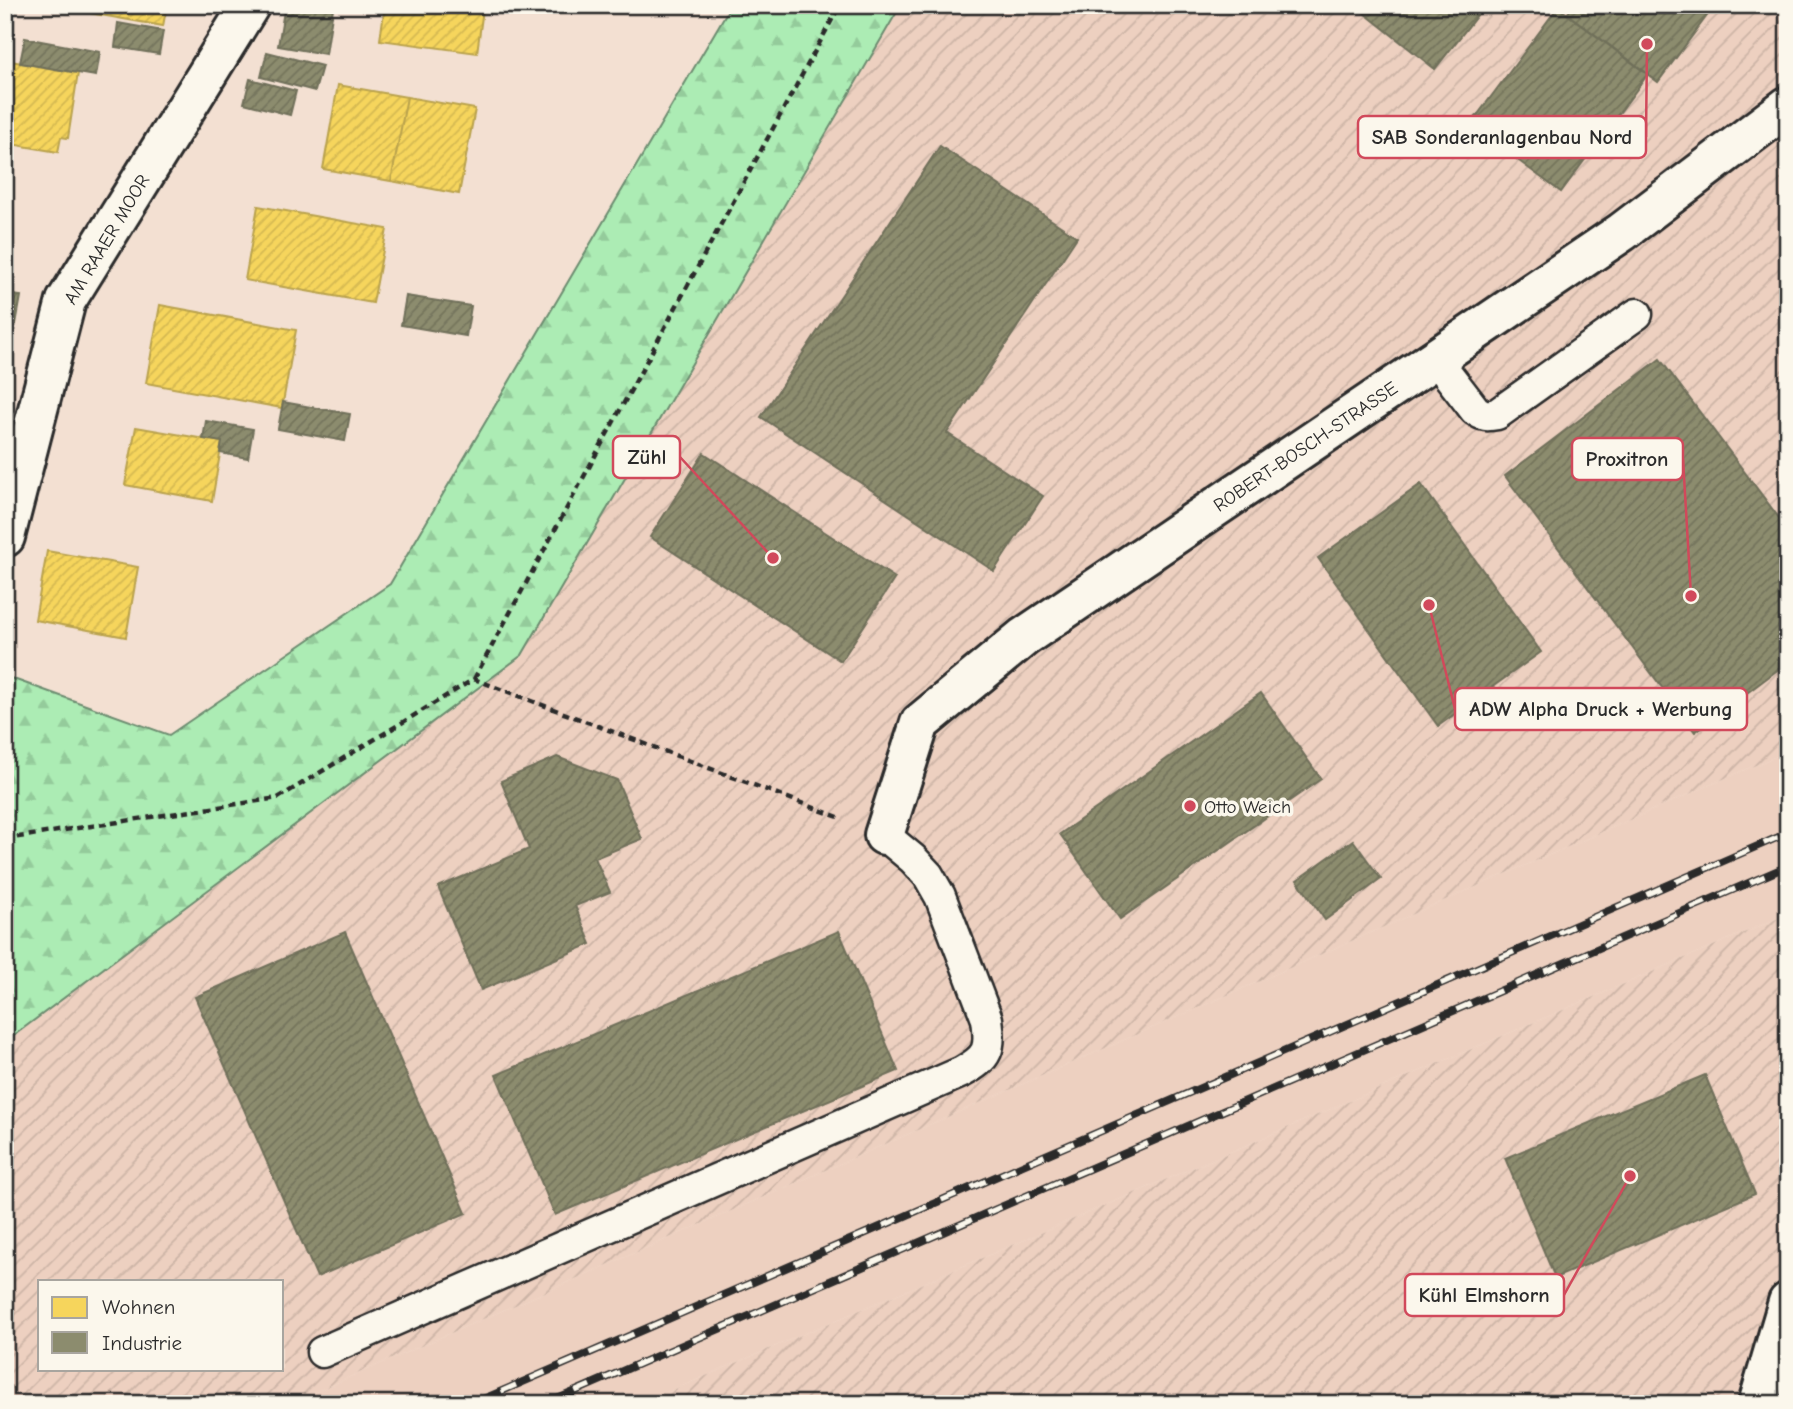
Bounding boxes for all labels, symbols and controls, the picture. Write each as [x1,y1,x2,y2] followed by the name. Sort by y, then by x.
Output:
[1358,116,1646,158] callout: SAB Sonderanlagenbau Nord
[1372,125,1632,149] text: SAB Sonderanlagenbau Nord
[59,171,154,308] street label: AM RAAER MOOR
[1209,377,1402,517] street label: ROBERT-BOSCH-STRASSE
[613,436,680,478] callout: Zühl
[1572,438,1683,480] callout: Proxitron
[628,445,667,469] text: Zühl
[1586,447,1668,471] text: Proxitron
[1455,688,1747,730] callout: ADW Alpha Druck + Werbung
[1469,697,1733,721] text: ADW Alpha Druck + Werbung
[1204,796,1291,818] place label: Otto Weich
[1182,798,1198,814] marker: Otto Weich
[1405,1274,1564,1316] callout: Kühl Elmshorn
[38,1280,284,1370] legend
[1418,1283,1550,1307] text: Kühl Elmshorn
[102,1295,175,1319] text: Wohnen
[102,1331,182,1355] text: Industrie

